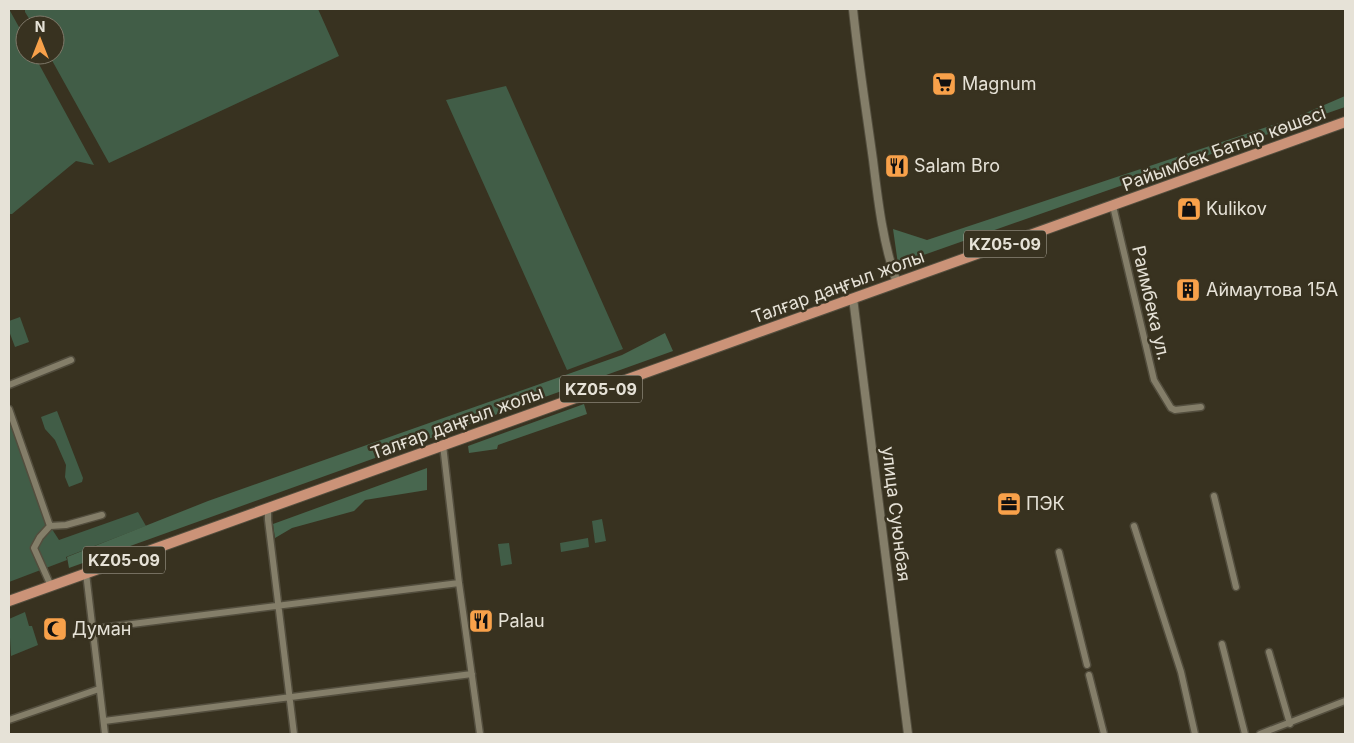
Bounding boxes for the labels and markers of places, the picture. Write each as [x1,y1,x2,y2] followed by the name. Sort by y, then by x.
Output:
[931,71,957,97] supermarket icon: Magnum
[962,73,1036,94] place label: Magnum
[884,153,910,179] restaurant icon: Salam Bro
[914,155,1000,176] place label: Salam Bro
[1176,196,1202,222] shop icon: Kulikov
[1206,198,1267,219] place label: Kulikov
[1175,277,1201,303] building icon: Аймаутова 15А
[1206,279,1338,300] place label: Аймаутова 15А
[996,491,1022,517] office icon: ПЭК
[1026,493,1065,514] place label: ПЭК
[468,608,494,634] restaurant icon: Palau
[498,610,545,631] place label: Palau
[42,616,68,642] mosque icon: Думан
[72,618,131,639] place label: Думан

